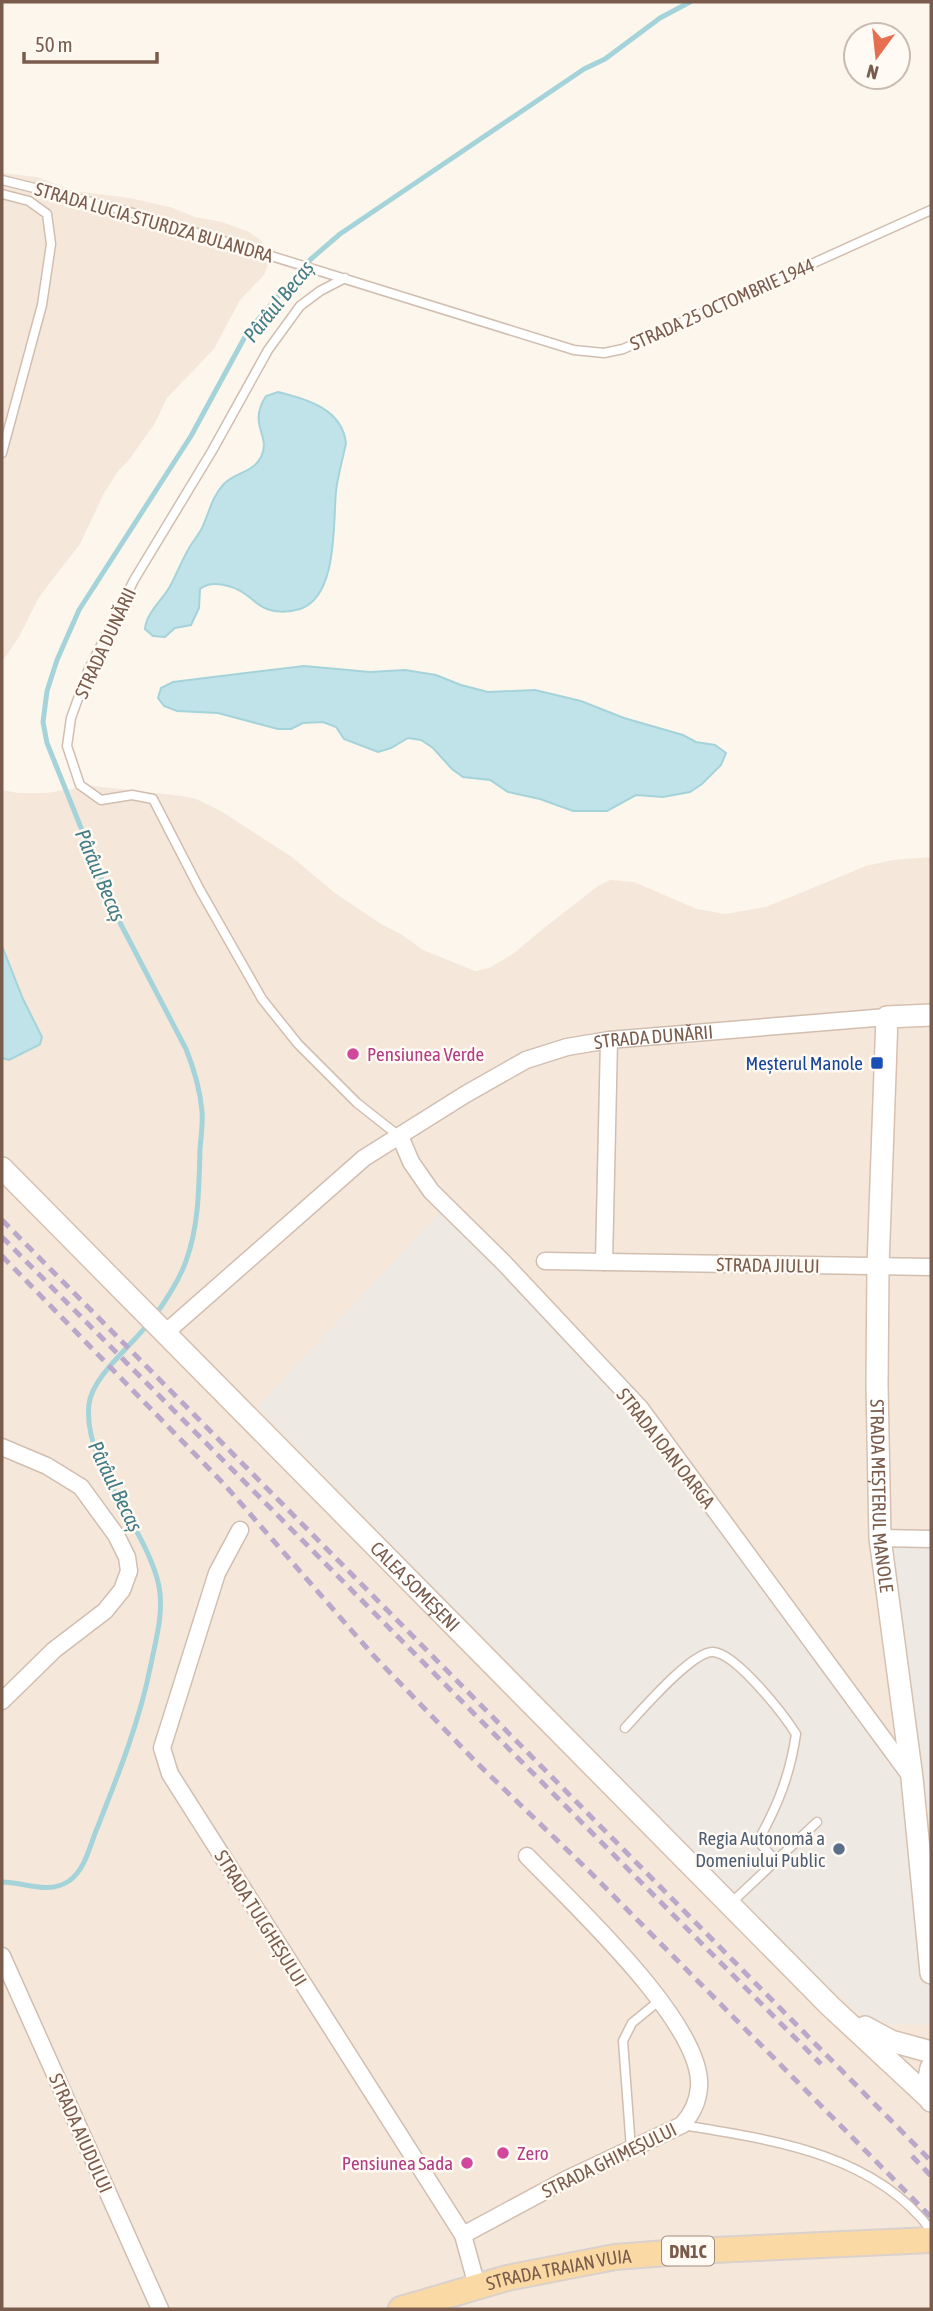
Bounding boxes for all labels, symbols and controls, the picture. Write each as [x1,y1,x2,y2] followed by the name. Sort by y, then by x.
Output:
[24,21,158,65] scale bar
[842,21,912,91] north arrow
[35,32,73,56] text: 50 m
[864,60,881,84] text: N
[32,177,276,267] street label: STRADA LUCIA STURDZA BULANDRA
[626,253,818,355] street label: STRADA 25 OCTOMBRIE 1944
[238,255,318,347] water label: Pârâul Becaș
[70,584,140,702] street label: STRADA DUNĂRII
[71,825,131,925] water label: Pârâul Becaș
[592,1020,714,1053] street label: STRADA DUNĂRII
[367,1043,484,1065] place label: Pensiunea Verde
[345,1046,361,1062] marker: Pensiunea Verde
[745,1052,863,1074] place label: Meșterul Manole
[869,1055,885,1071] marker: Meșterul Manole
[716,1253,820,1277] street label: STRADA JIULUI
[612,1384,720,1513] street label: STRADA IOAN OARGA
[866,1399,898,1594] street label: STRADA MEȘTERUL MANOLE
[84,1437,148,1535] water label: Pârâul Becaș
[366,1537,464,1636] street label: CALEA SOMEȘENI
[695,1827,826,1871] place label: Regia Autonomă a Domeniului Public
[831,1841,847,1857] marker: Regia Autonomă a Domeniului Public
[210,1846,312,1990] street label: STRADA TULGHEȘULUI
[45,2070,117,2196] street label: STRADA AIUDULUI
[538,2118,680,2202] street label: STRADA GHIMEȘULUI
[517,2142,549,2164] place label: Zero
[495,2145,511,2161] marker: Zero
[342,2152,453,2174] place label: Pensiunea Sada
[459,2155,475,2171] marker: Pensiunea Sada
[662,2236,714,2266] road number: DN1C
[484,2245,633,2295] street label: STRADA TRAIAN VUIA

